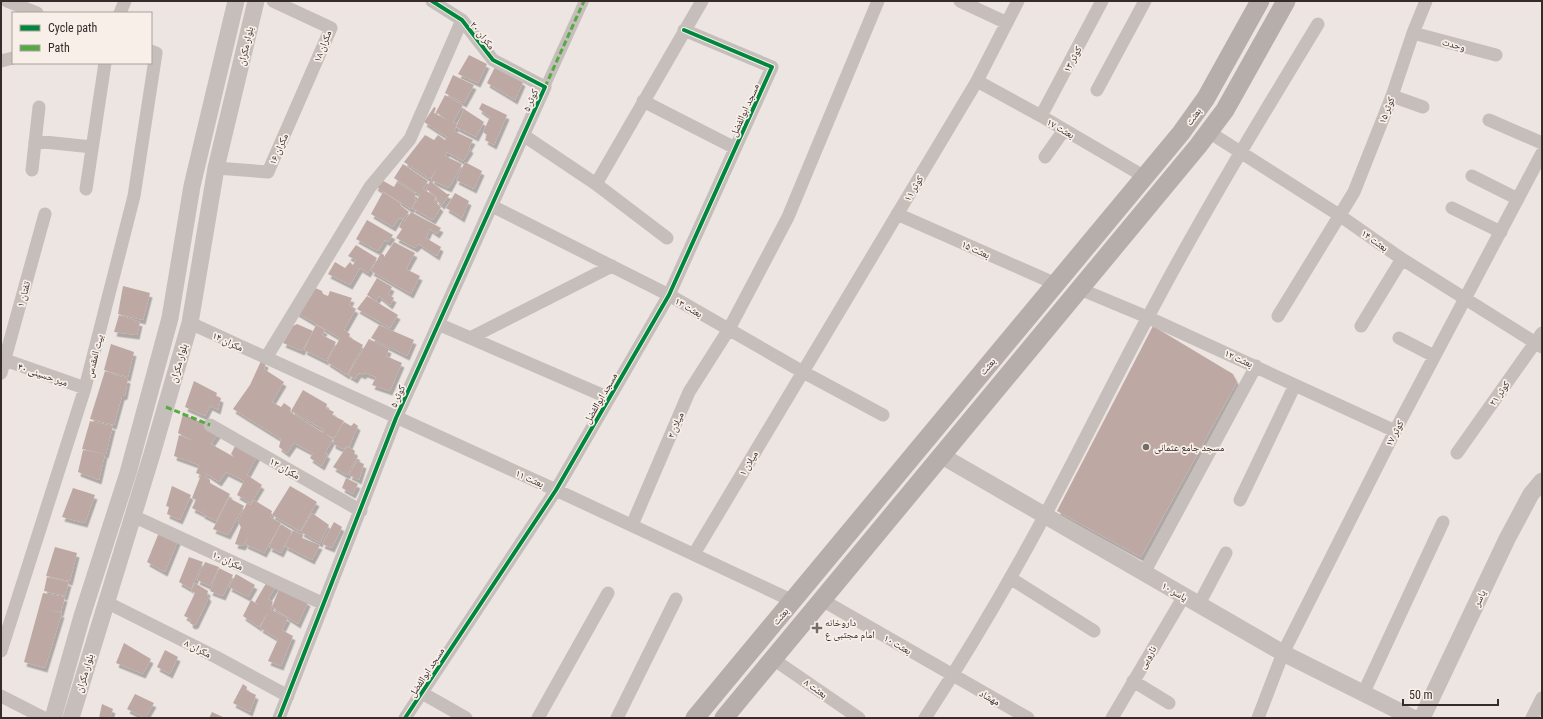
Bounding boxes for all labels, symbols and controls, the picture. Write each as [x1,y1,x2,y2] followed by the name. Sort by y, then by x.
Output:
[12,12,152,64] legend
[467,19,497,52] street label: مکران ۲۰
[48,21,98,35] text: Cycle path
[236,25,256,67] street label: بلوار مکران
[311,29,335,64] street label: مکران ۱۸
[1441,36,1467,53] street label: وحدت
[48,41,70,55] text: Path
[1061,44,1084,74] street label: کوثر ۱۳
[728,82,762,139] street label: مسجد ابوالفضل
[521,87,540,113] street label: کوثر ۵
[1376,95,1397,125] street label: کوثر ۱۵
[1183,105,1204,127] street label: بعثت
[1045,116,1077,141] street label: بعثت ۱۷
[267,132,291,167] street label: مکران ۱۶
[902,174,925,203] street label: کوثر ۱۱
[1359,227,1390,254] street label: بعثت ۱۴
[960,238,992,261] street label: بعثت ۱۵
[15,280,33,308] street label: تفتان ۱
[673,295,705,320] street label: بعثت ۱۳
[210,330,245,354] street label: مکران ۱۴
[84,333,106,379] street label: بیت المقدس
[168,342,190,384] street label: بلوار مکران
[1223,347,1255,370] street label: بعثت ۱۲
[977,355,998,377] street label: بعثت
[16,361,70,389] street label: میر حسینی ۴۰
[581,371,620,426] street label: مسجد ابوالفضل
[1487,379,1512,408] street label: کوثر ۲۱
[388,383,407,409] street label: کوثر ۵
[665,410,687,440] street label: میلان ۲
[1383,418,1406,448] street label: کوثر ۱۷
[1141,442,1151,452] marker: مسجد جامع عثمانی
[1154,442,1225,454] place label: مسجد جامع عثمانی
[737,449,761,478] street label: میلان ۱
[267,455,302,482] street label: مکران ۱۲
[514,467,546,490] street label: بعثت ۱۱
[210,549,245,573] street label: مکران ۱۰
[1160,580,1190,603] street label: یاسر ۱۰
[1471,588,1488,609] street label: یاسر
[770,605,791,627] street label: بعثت
[825,617,875,642] place label: داروخانه امام مجتبی ع
[812,623,822,633] marker: داروخانه امام مجتبی ع
[882,632,914,657] street label: بعثت ۱۰
[182,637,213,661] street label: مکران ۸
[1137,644,1159,671] street label: نارویی
[406,645,448,700] street label: مسجد ابوالفضل
[73,652,97,694] street label: بلوار مکران
[802,677,829,701] street label: بعثت ۸
[1403,681,1498,707] scale bar
[978,687,1002,708] street label: مهشاد
[1409,688,1433,702] text: 50 m

